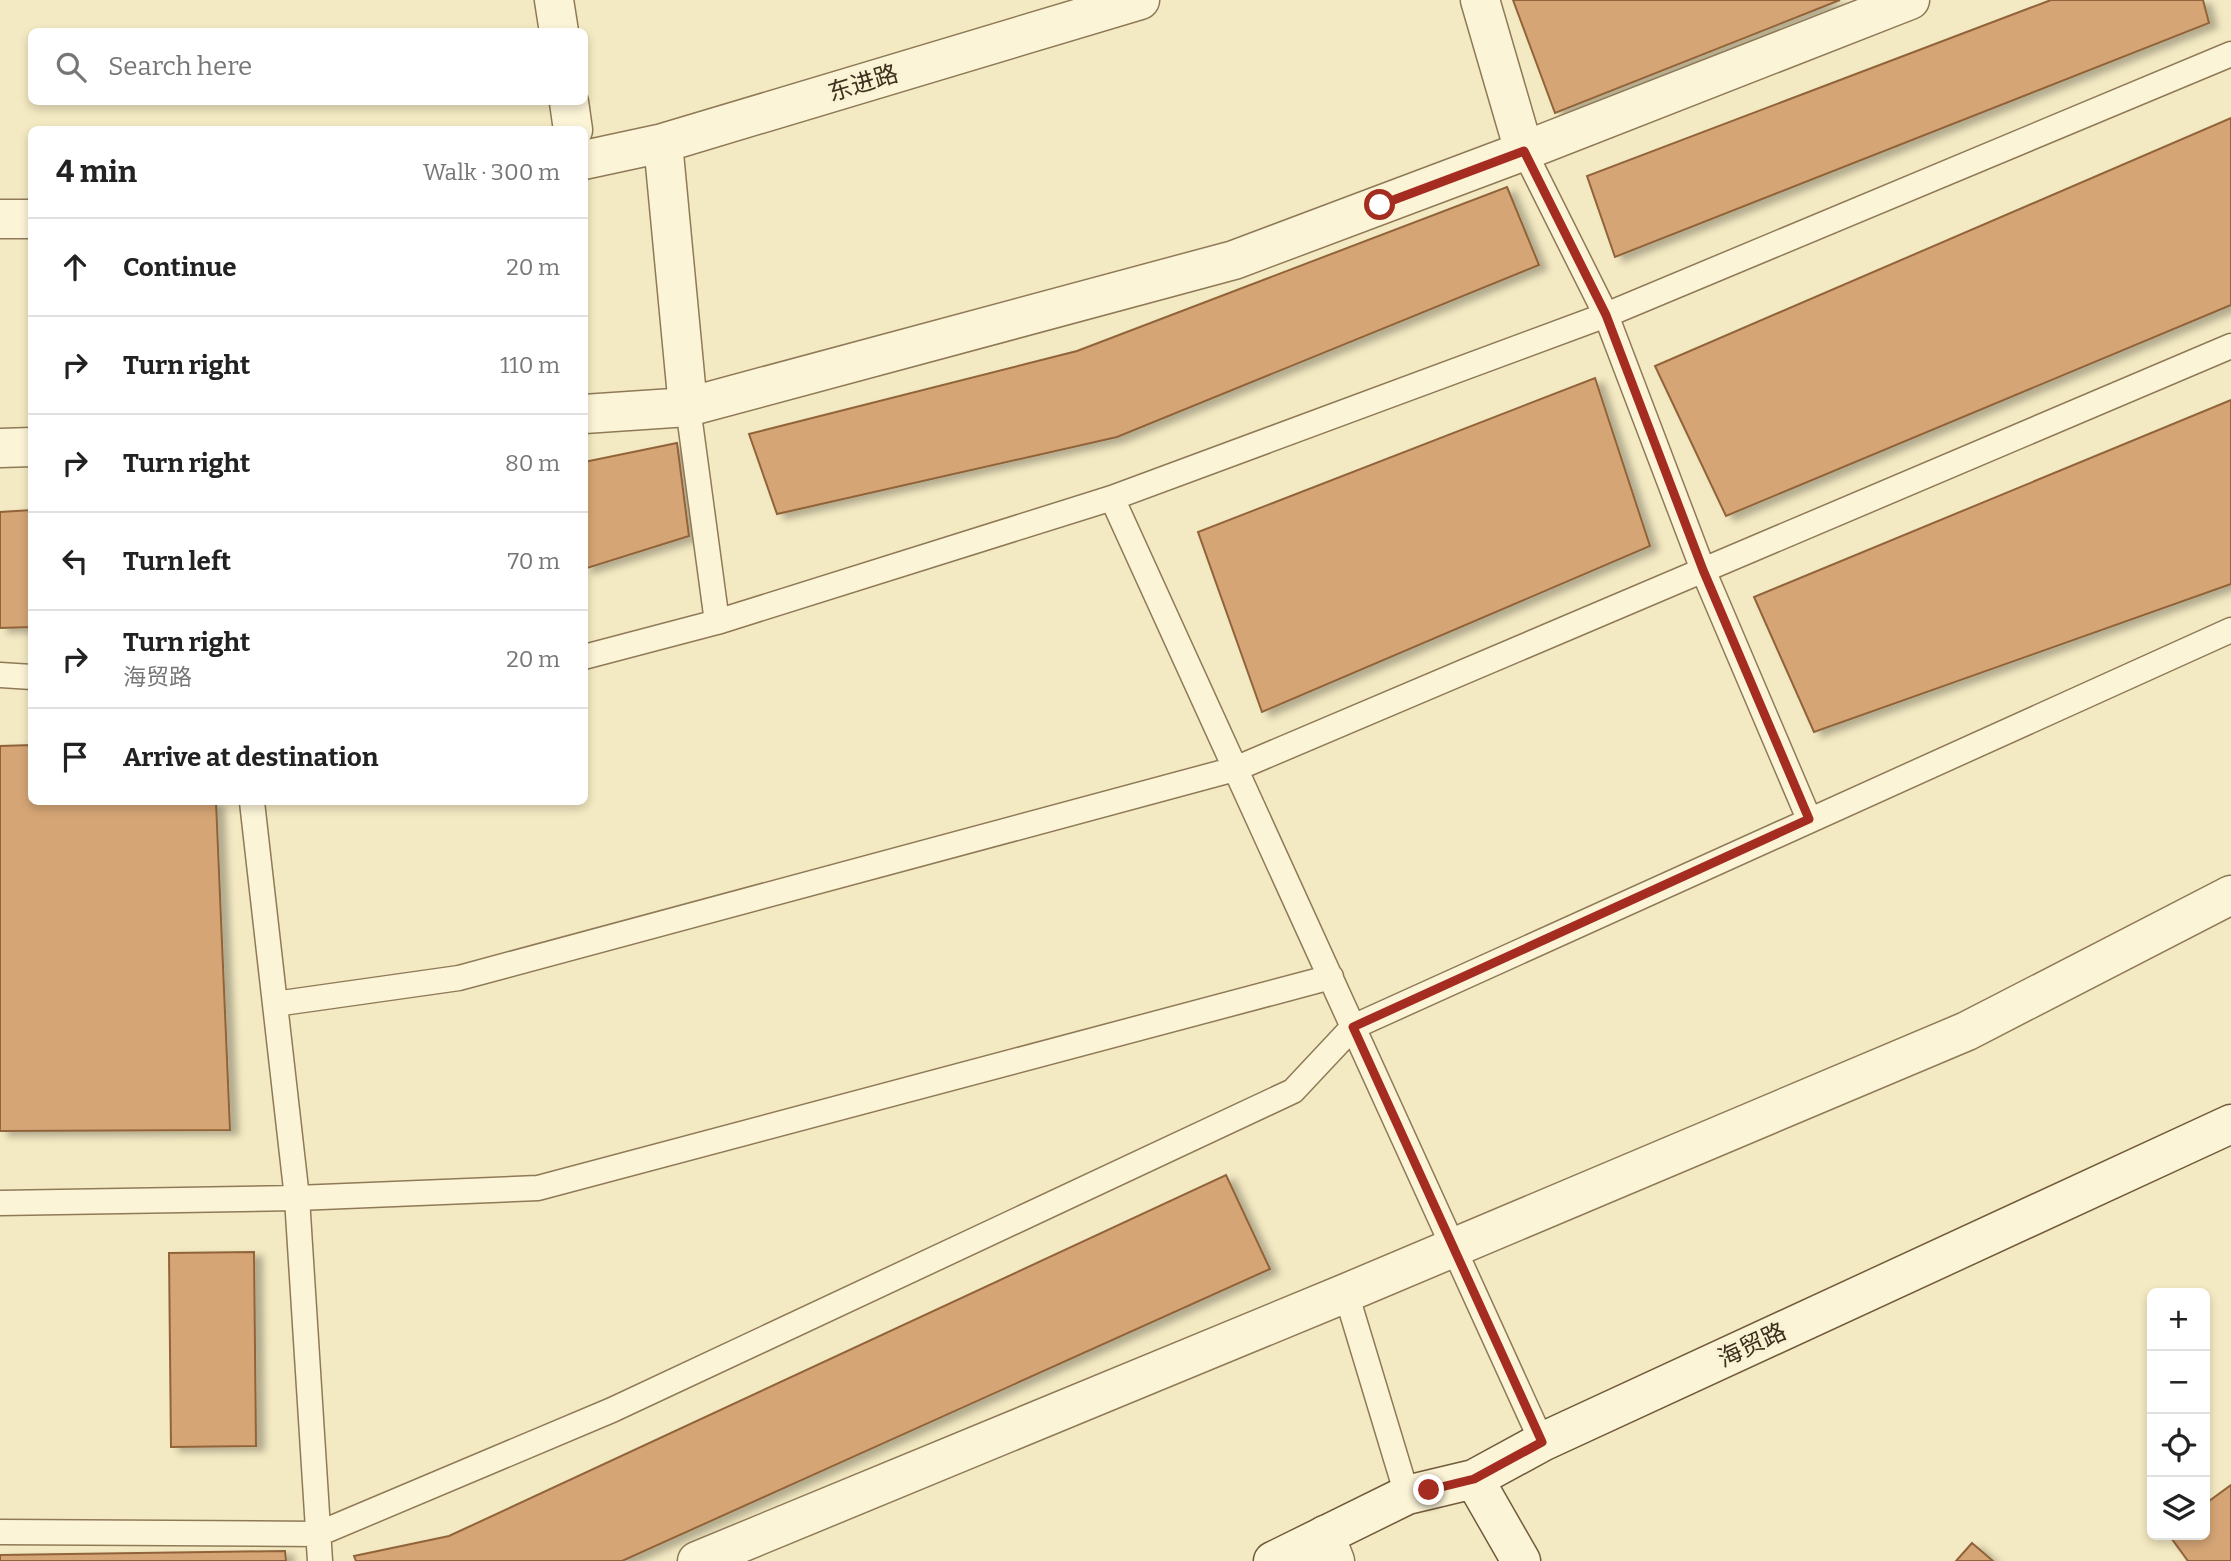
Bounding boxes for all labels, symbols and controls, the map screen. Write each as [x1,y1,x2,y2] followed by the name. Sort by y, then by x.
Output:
[28,28,588,105] search box
[52,48,90,86] icon: search
[108,51,252,82] text: Search here
[824,59,902,107] street label: 东进路
[56,154,137,190] text: 4 min
[423,158,560,186] text: Walk · 300 m
[1364,189,1395,220] route start
[56,248,94,286] icon: ahead
[123,252,237,283] text: Continue
[506,253,560,281] text: 20 m
[56,346,94,384] icon: right
[123,350,250,381] text: Turn right
[500,351,560,379] text: 110 m
[56,444,94,482] icon: right
[123,448,250,479] text: Turn right
[505,449,560,477] text: 80 m
[56,542,94,580] icon: left
[123,546,231,577] text: Turn left
[508,547,560,575] text: 70 m
[123,627,250,658] text: Turn right
[56,640,94,678] icon: right
[506,645,560,673] text: 20 m
[123,663,192,691] text: 海贸路
[56,738,94,776] icon: arrive
[123,742,378,773] text: Arrive at destination
[2147,1288,2210,1540] map controls
[2147,1288,2210,1351] button: +
[1713,1317,1791,1373] street label: 海贸路
[2147,1351,2210,1414] button: −
[2147,1414,2210,1477] button: locate
[1413,1474,1444,1505] route end
[2147,1477,2210,1540] button: layers

